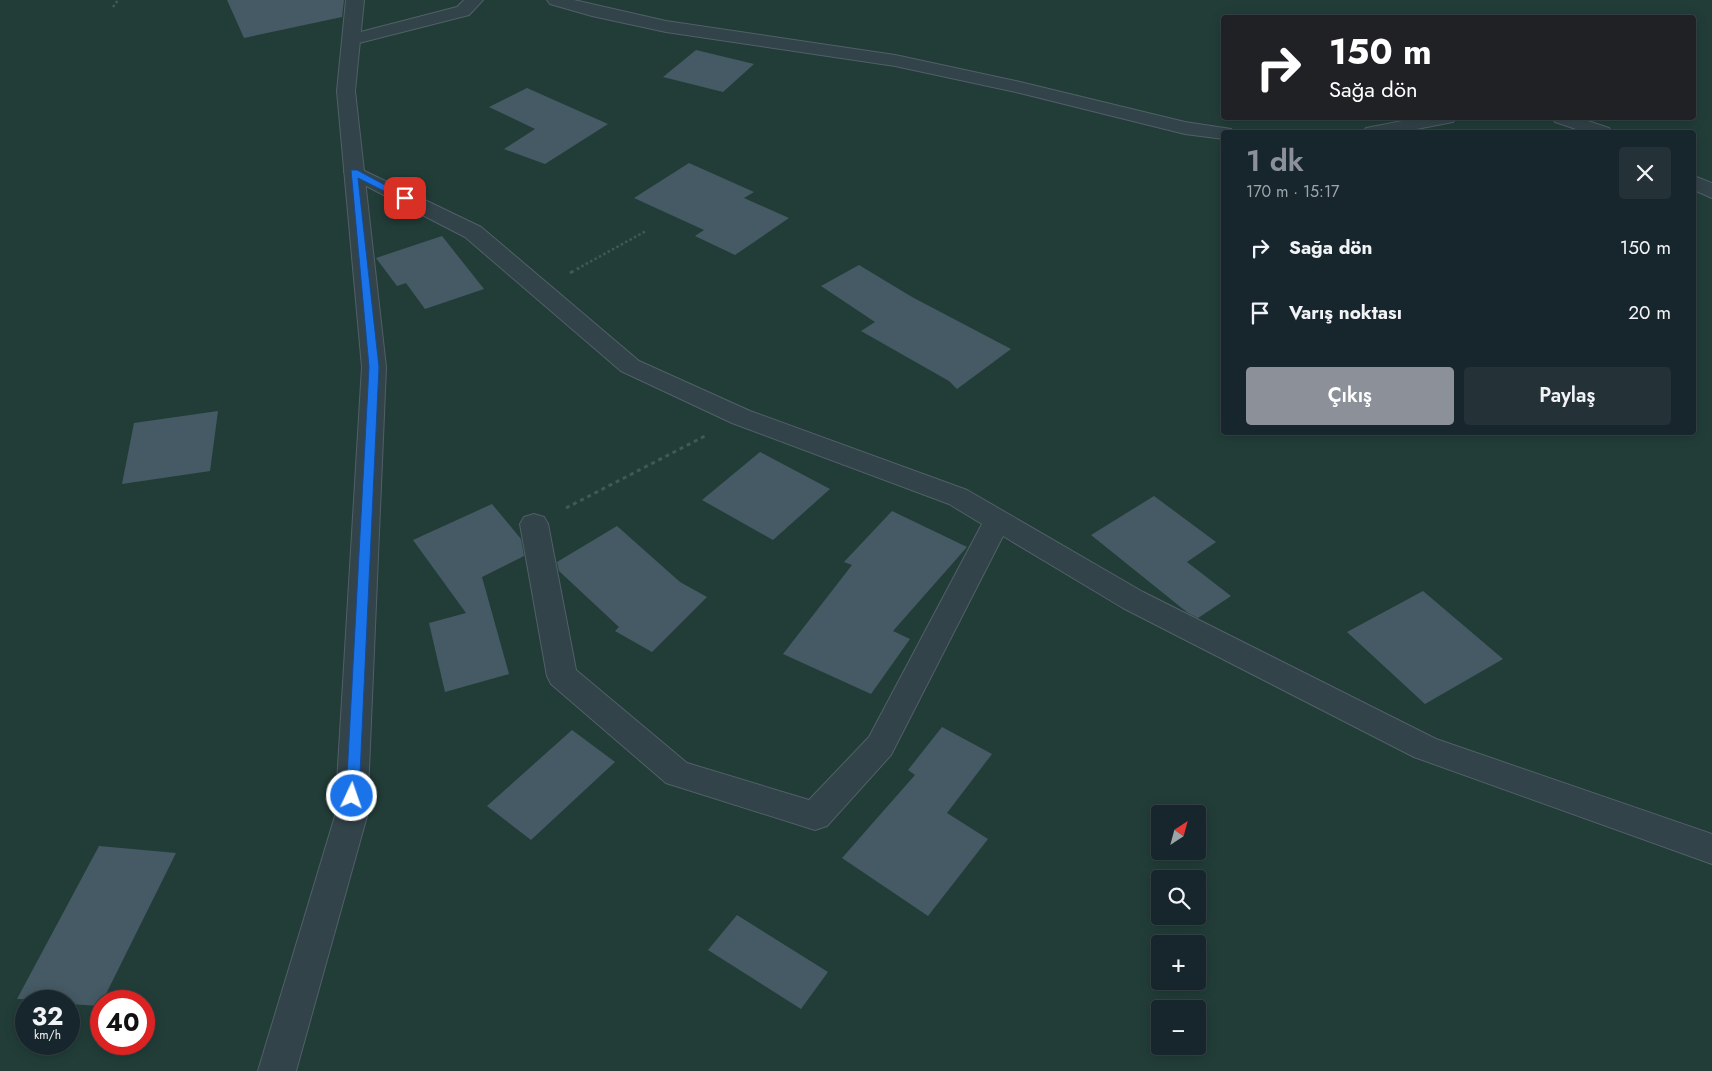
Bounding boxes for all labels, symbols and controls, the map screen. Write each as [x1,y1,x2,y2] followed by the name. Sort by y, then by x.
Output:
[1329,27,1432,77] text: 150 m
[1246,35,1311,100] icon: right
[1329,73,1417,105] text: Sağa dön
[1246,139,1304,182] text: 1 dk
[1619,147,1671,199] button: close
[384,177,426,219] pin
[1246,180,1340,203] text: 170 m · 15:17
[391,184,419,212] icon: arrive
[1246,234,1274,262] icon: right
[1289,234,1373,261] text: Sağa dön
[1620,234,1671,261] text: 150 m
[1246,299,1274,327] icon: arrive
[1289,299,1402,326] text: Varış noktası
[1628,299,1671,326] text: 20 m
[1246,367,1454,425] button: Çıkış
[1464,367,1671,425] button: Paylaş
[325,769,377,821] position arrow
[1151,805,1206,860] north arrow
[1151,805,1206,1055] map controls
[1151,870,1206,925] button: search
[1151,935,1206,990] button: +
[90,990,155,1055] speed limit sign: 40
[32,998,63,1034] text: 32
[1151,1000,1206,1055] button: −
[34,1026,61,1044] text: km/h

